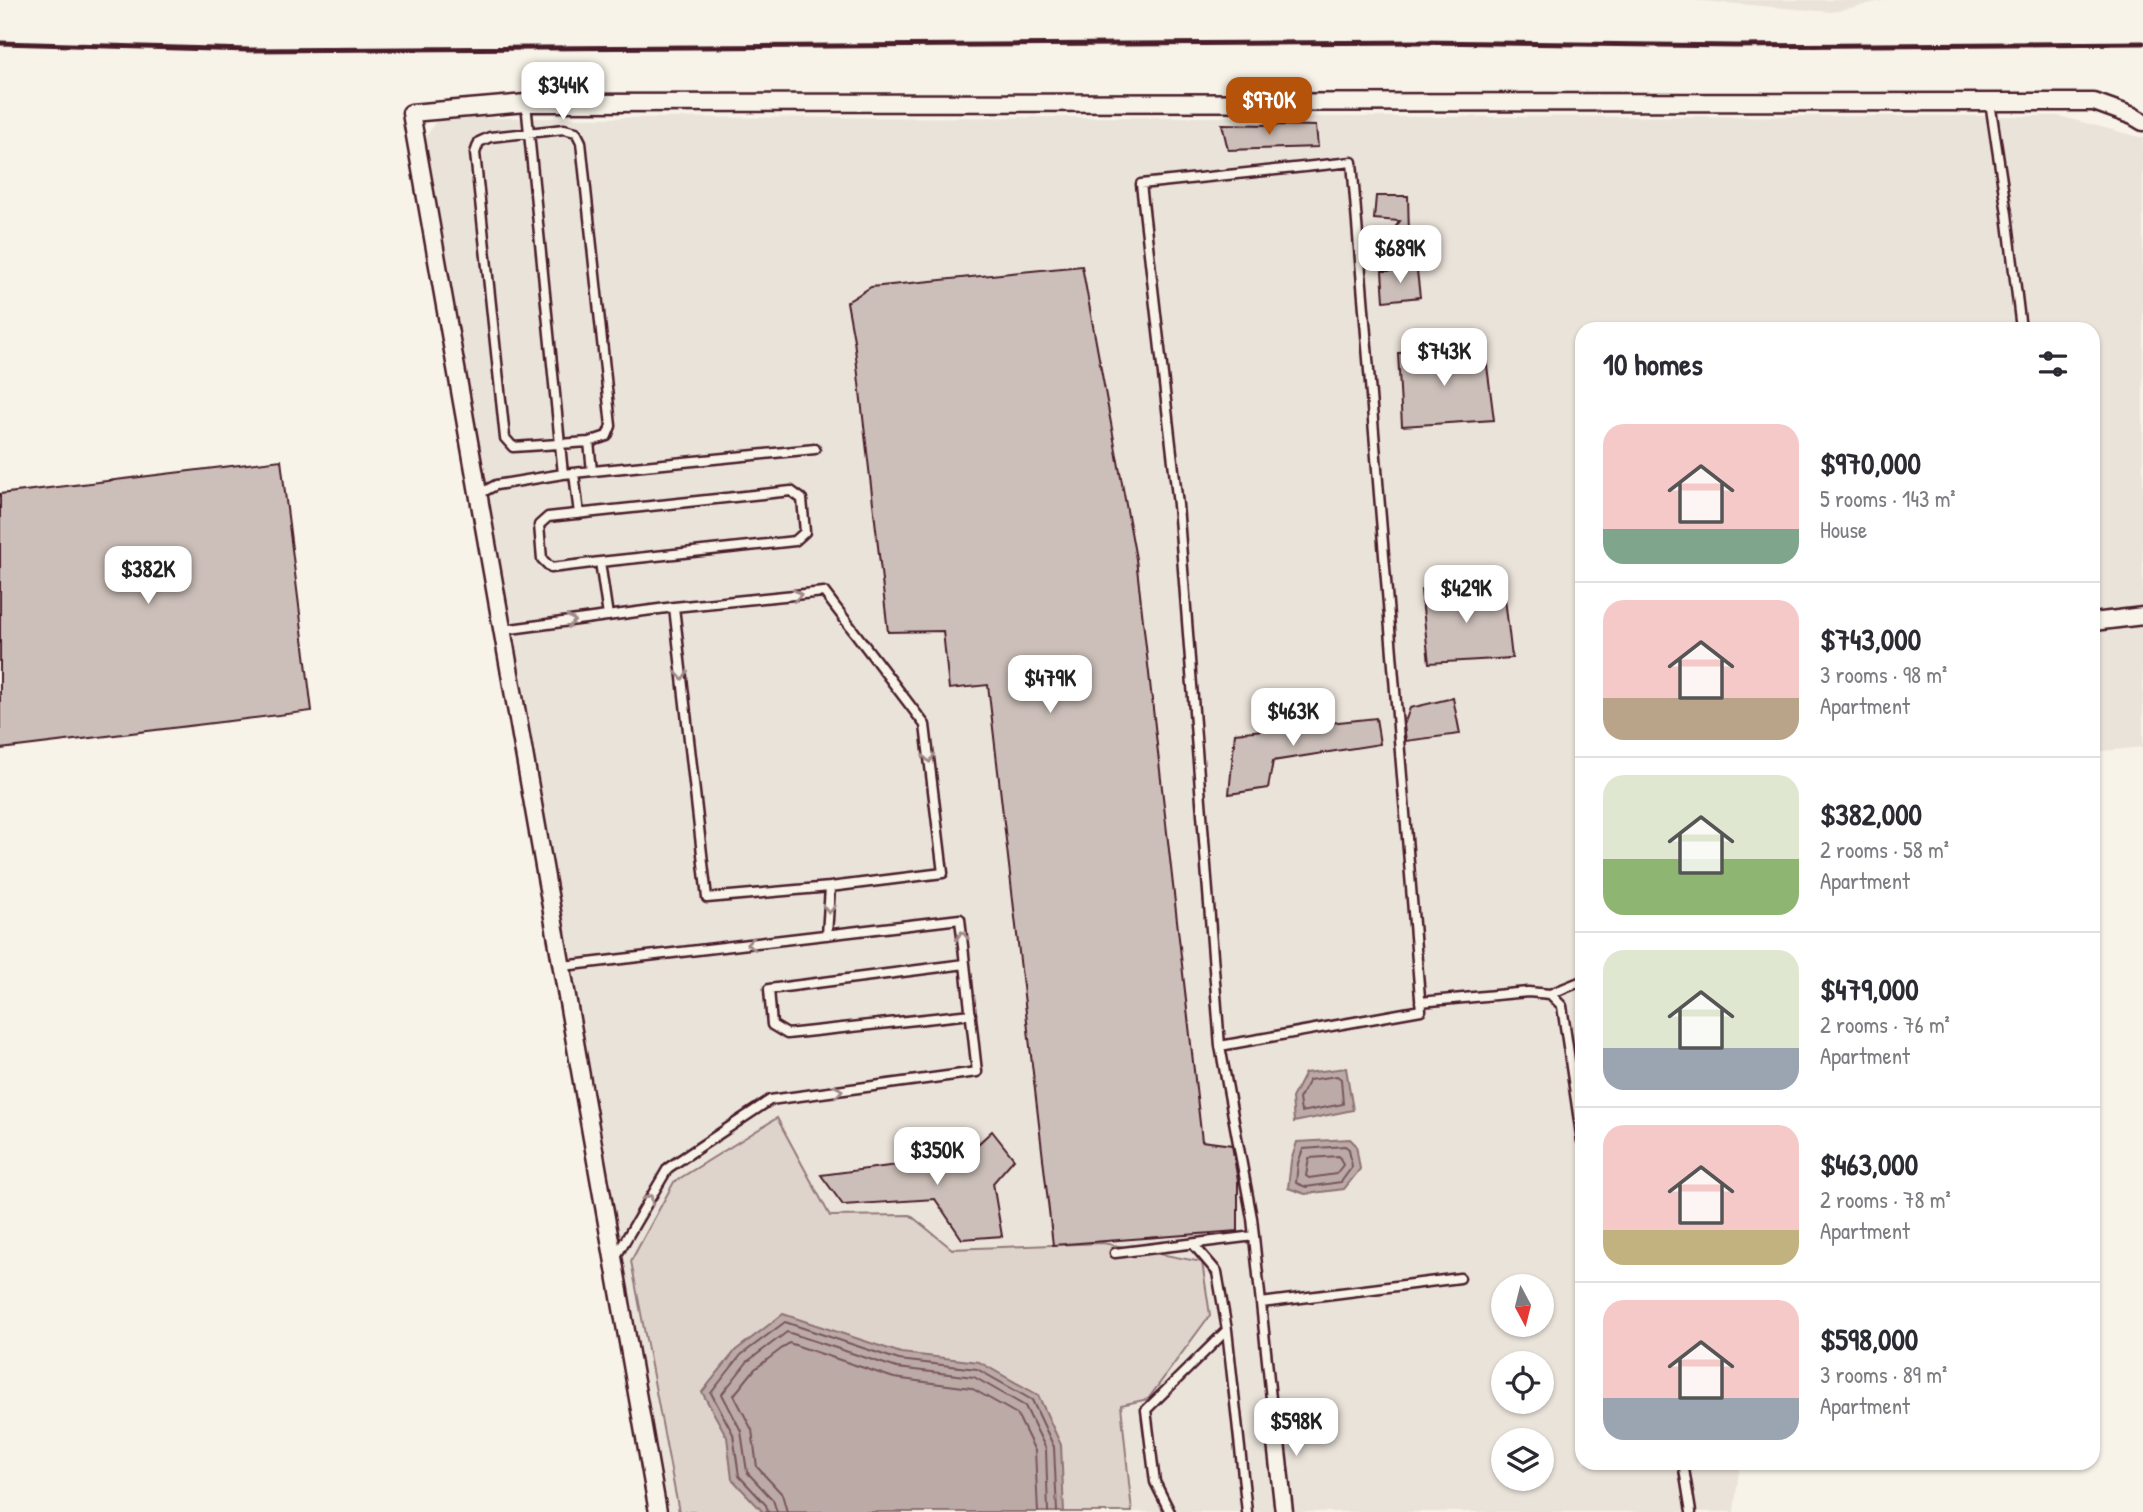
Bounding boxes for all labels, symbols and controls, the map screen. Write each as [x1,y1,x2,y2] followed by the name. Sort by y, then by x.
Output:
[514,62,612,122] pin: $344K
[537,69,589,100] text: $344K
[1220,78,1318,137] pin: $970K
[1242,84,1296,115] text: $970K
[1351,226,1449,285] pin: $689K
[1374,232,1426,263] text: $689K
[1395,328,1493,388] pin: $743K
[1417,335,1471,366] text: $743K
[1603,344,1703,384] text: 10 homes
[2034,345,2072,383] icon: filters
[1820,443,1921,483] text: $970,000
[1659,452,1743,536] icon: home
[1820,483,1956,514] text: 5 rooms · 143 m²
[1820,514,1867,545] text: House
[99,546,197,606] pin: $382K
[121,553,175,584] text: $382K
[1417,566,1515,625] pin: $429K
[1440,572,1492,603] text: $429K
[792,588,803,603] one-way arrow
[565,614,577,629] one-way arrow
[1820,619,1921,659] text: $743,000
[1659,628,1743,712] icon: home
[1001,656,1099,715] pin: $479K
[1820,659,1947,690] text: 3 rooms · 98 m²
[1024,662,1076,693] text: $479K
[674,670,689,681] one-way arrow
[1244,688,1342,748] pin: $463K
[1820,690,1910,721] text: Apartment
[1267,695,1319,726] text: $463K
[922,752,937,764] one-way arrow
[1820,794,1922,834] text: $382,000
[1659,803,1743,887] icon: home
[1820,834,1949,865] text: 2 rooms · 58 m²
[1820,865,1910,896] text: Apartment
[821,904,836,915] one-way arrow
[955,931,970,942] one-way arrow
[746,936,757,951] one-way arrow
[1820,969,1919,1009] text: $479,000
[1659,978,1743,1062] icon: home
[1820,1009,1950,1040] text: 2 rooms · 76 m²
[1820,1040,1910,1071] text: Apartment
[832,1084,843,1099] one-way arrow
[888,1128,986,1187] pin: $350K
[910,1134,964,1165] text: $350K
[1820,1144,1918,1184] text: $463,000
[1659,1153,1743,1237] icon: home
[1820,1184,1951,1215] text: 2 rooms · 78 m²
[641,1194,654,1207] one-way arrow
[1820,1215,1910,1246] text: Apartment
[1491,1274,1554,1337] north arrow
[1491,1274,1554,1491] map controls
[1820,1319,1918,1359] text: $598,000
[1659,1328,1743,1412] icon: home
[1491,1351,1554,1414] button: locate
[1820,1359,1947,1390] text: 3 rooms · 89 m²
[1820,1390,1910,1421] text: Apartment
[1247,1398,1345,1458] pin: $598K
[1270,1405,1322,1436] text: $598K
[1491,1428,1554,1491] button: layers

